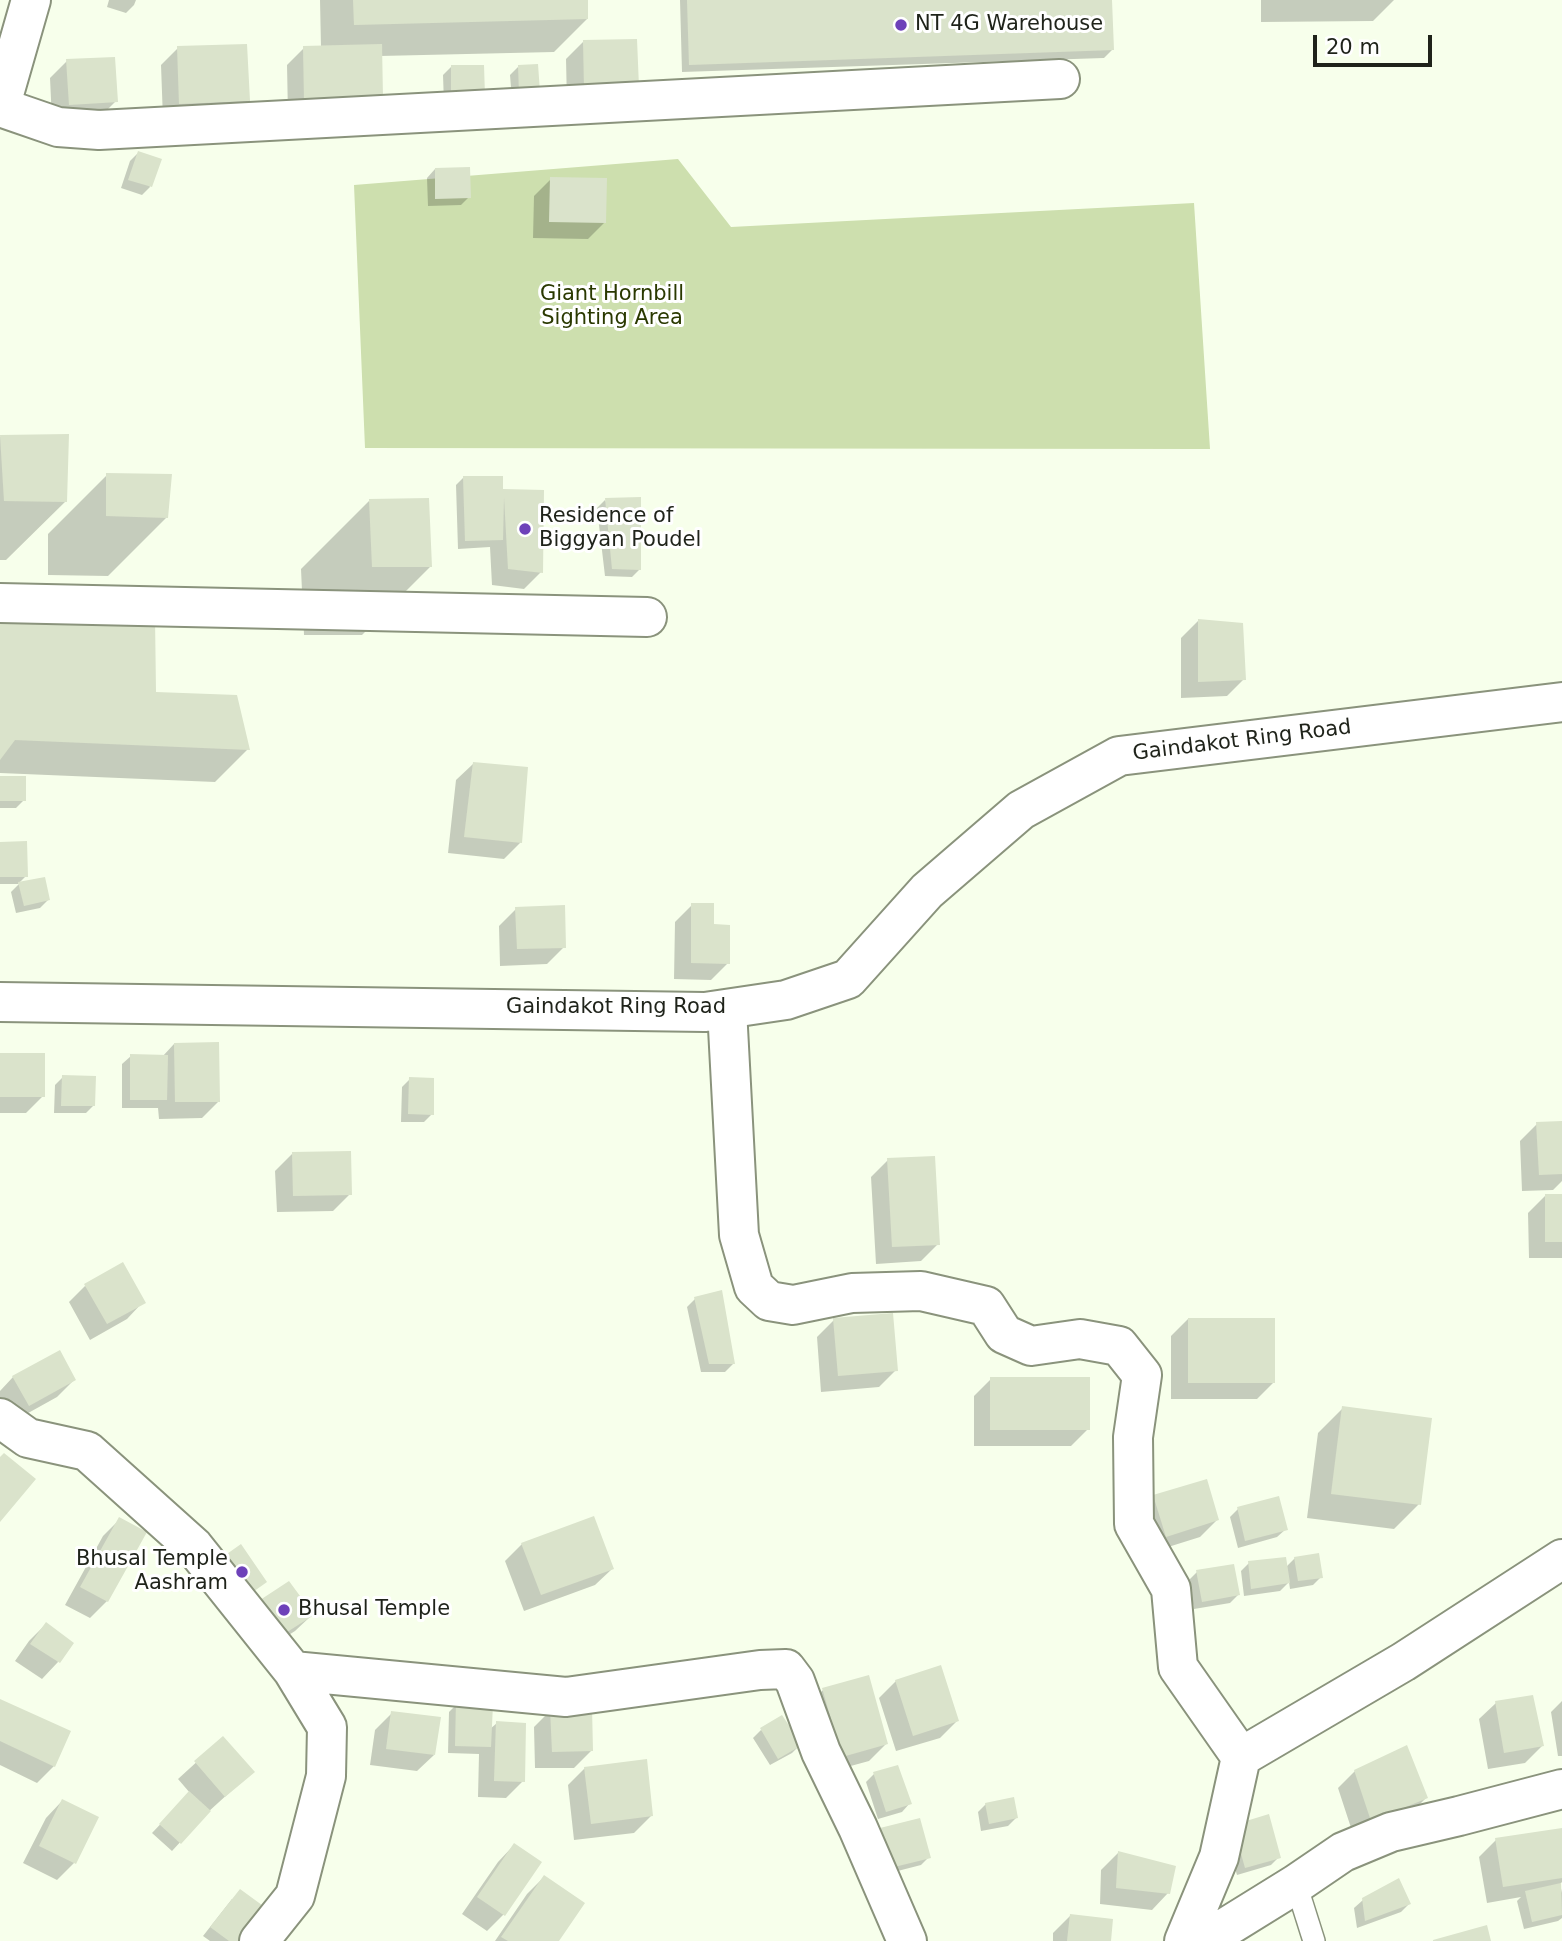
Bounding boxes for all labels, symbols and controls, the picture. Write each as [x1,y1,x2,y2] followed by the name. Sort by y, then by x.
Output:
[915,12,1103,38] place label: NT 4G Warehouse
[893,17,909,33] marker: NT 4G Warehouse
[1317,21,1436,65] scale bar
[1326,35,1380,59] text: 20 m
[540,282,684,332] park label: Giant Hornbill Sighting Area
[539,504,701,554] place label: Residence of Biggyan Poudel
[517,521,533,537] marker: Residence of Biggyan Poudel
[1131,715,1353,767] street label: Gaindakot Ring Road
[506,995,726,1021] street label: Gaindakot Ring Road
[76,1547,228,1597] place label: Bhusal Temple Aashram
[234,1564,250,1580] marker: Bhusal Temple Aashram
[298,1597,450,1623] place label: Bhusal Temple
[276,1602,292,1618] marker: Bhusal Temple

